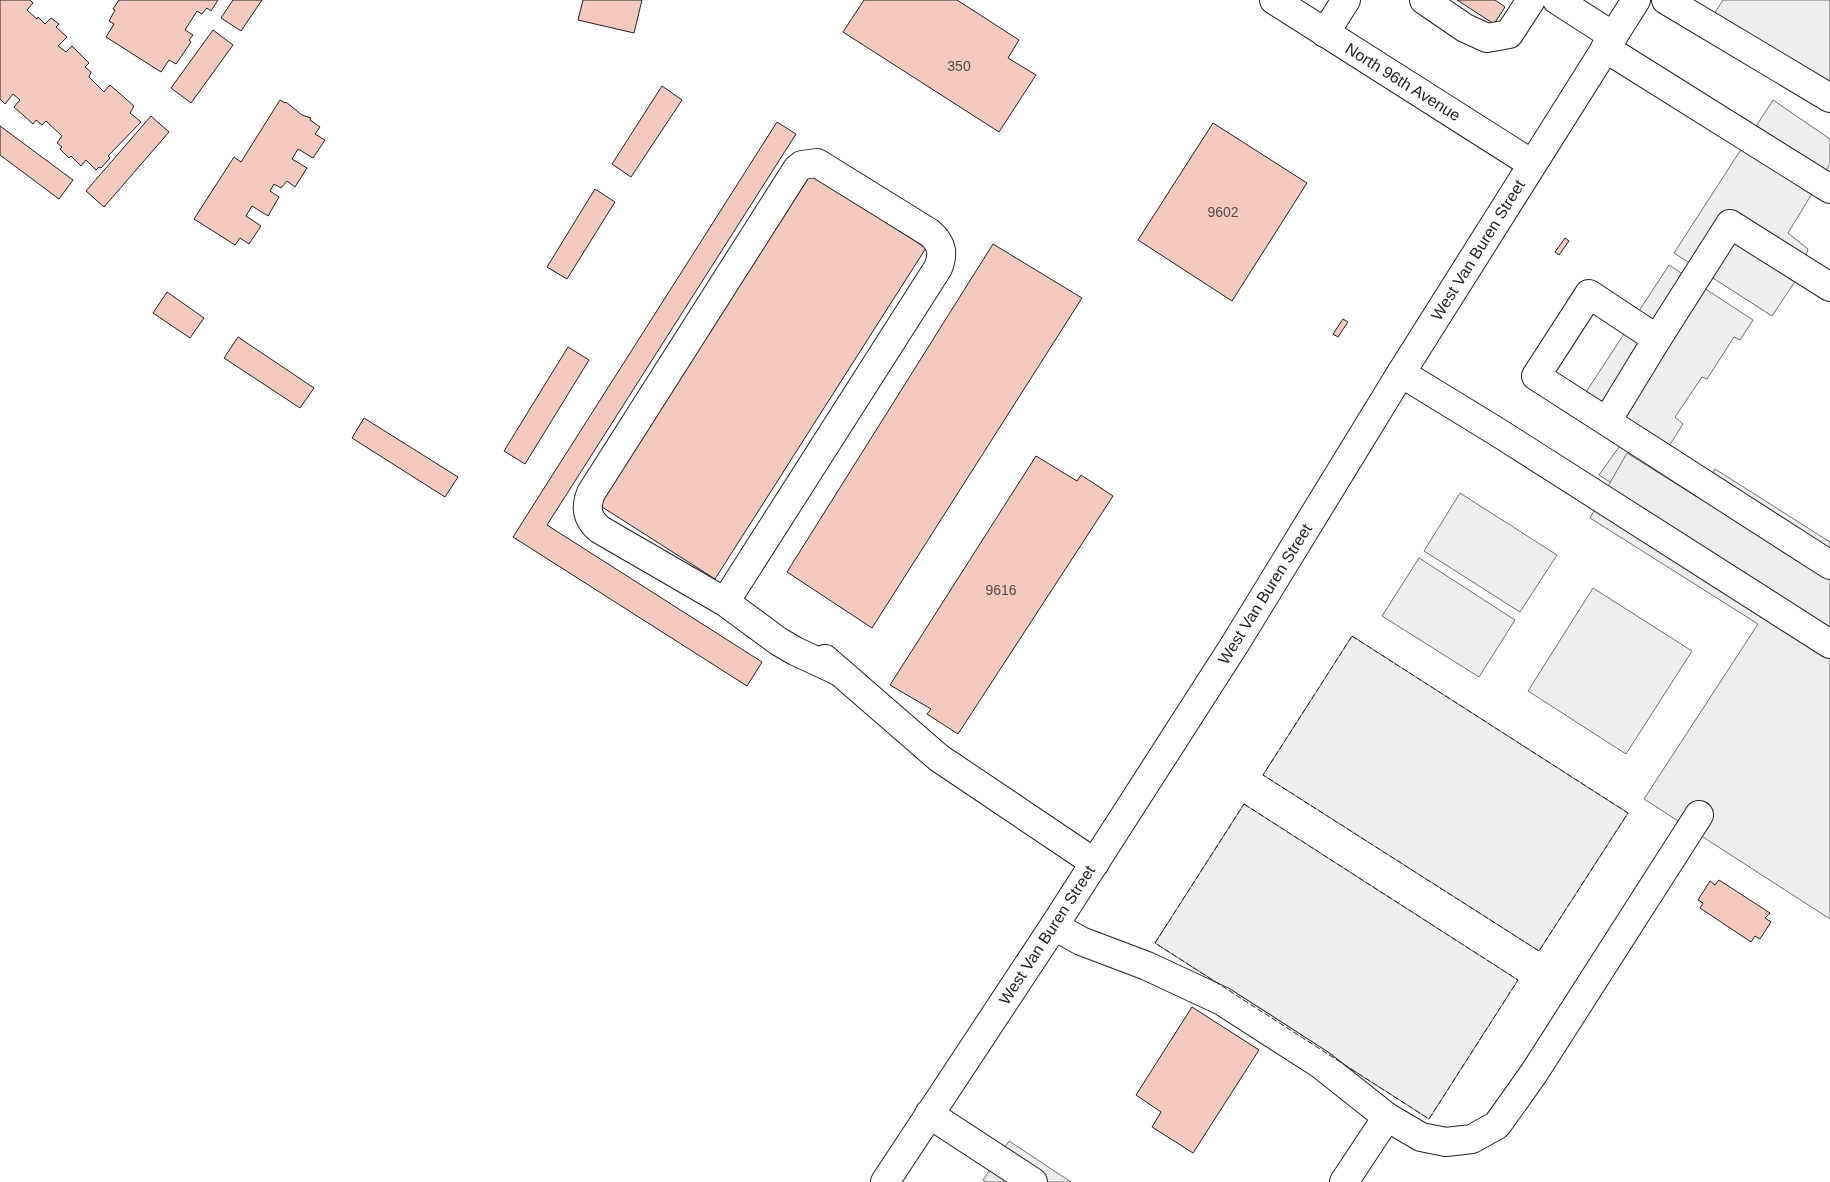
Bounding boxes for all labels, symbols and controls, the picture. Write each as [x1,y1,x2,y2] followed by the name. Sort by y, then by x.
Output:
[1342,40,1464,124] street label: North 96th Avenue
[947,58,971,74] house number: 350
[1428,176,1528,323] street label: West Van Buren Street
[1207,204,1239,220] house number: 9602
[1215,520,1315,667] street label: West Van Buren Street
[985,582,1017,598] house number: 9616
[996,862,1099,1008] street label: West Van Buren Street

